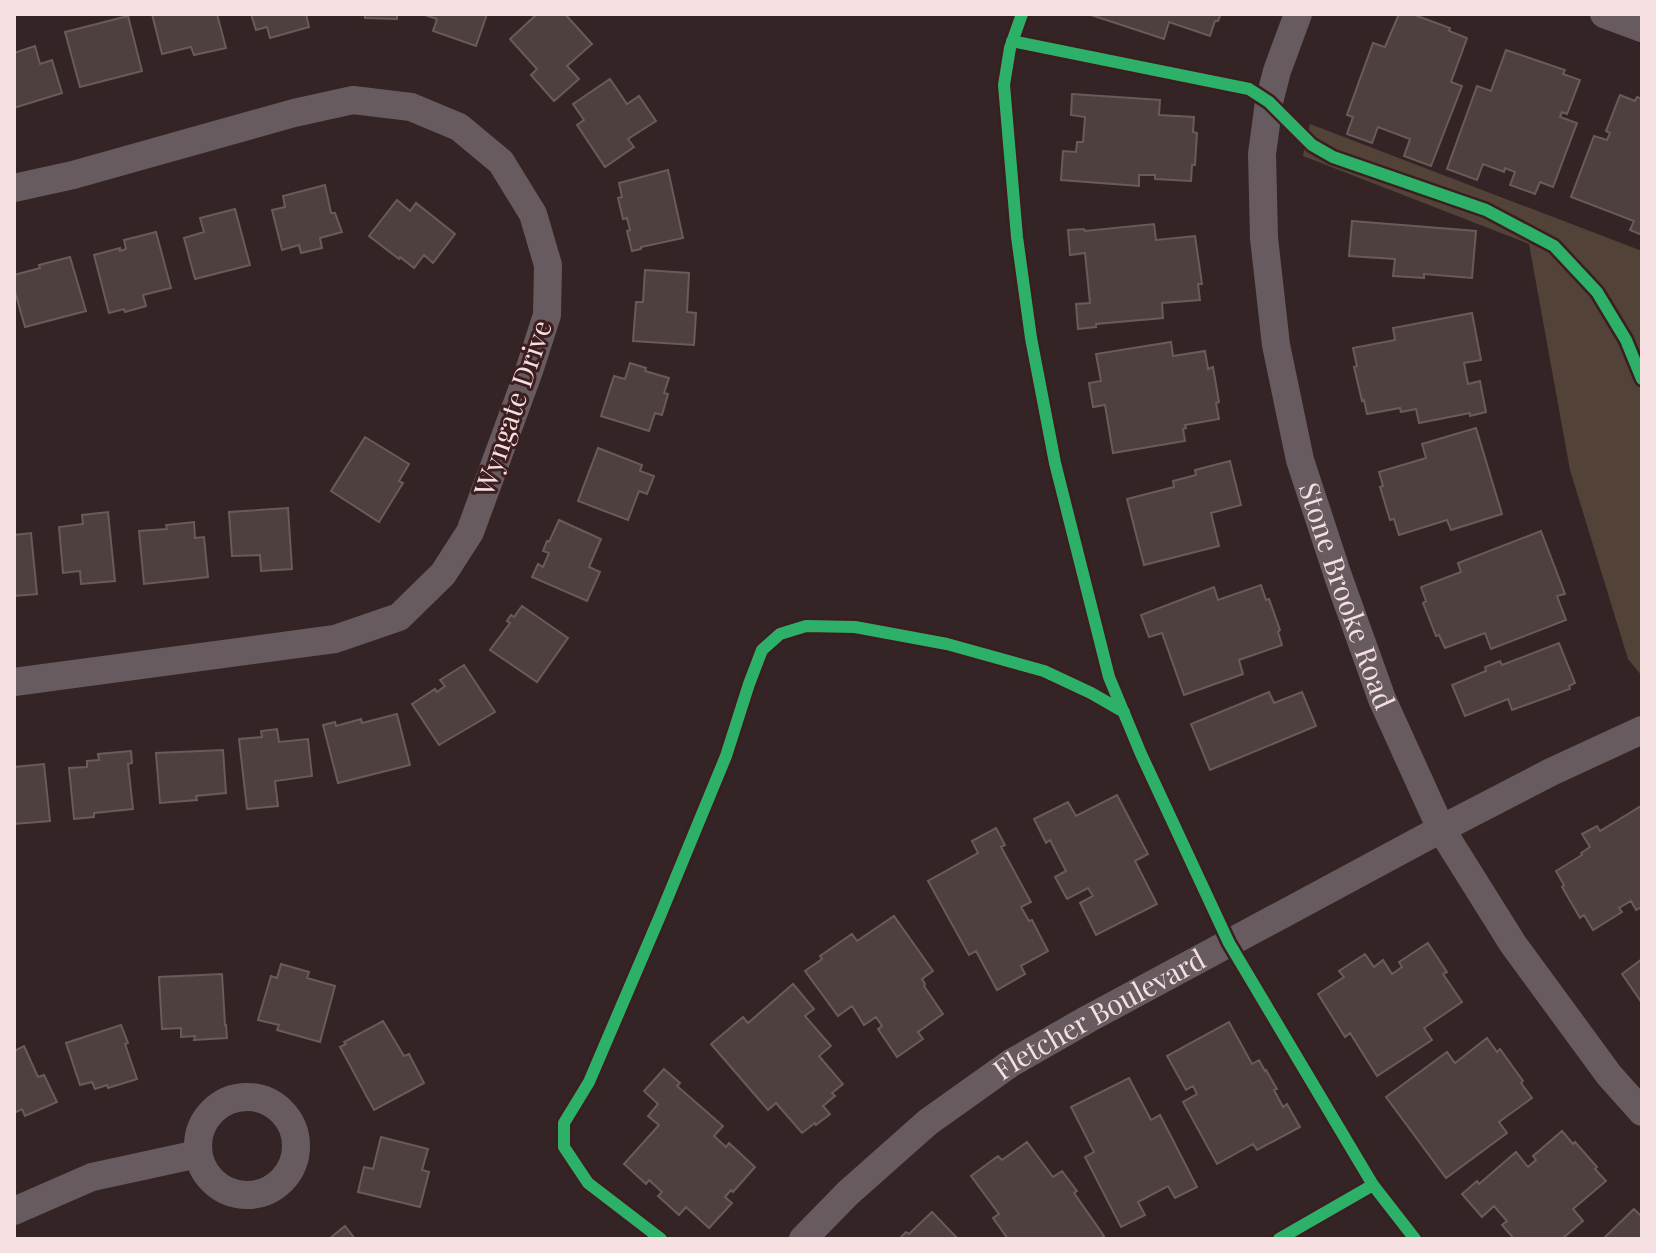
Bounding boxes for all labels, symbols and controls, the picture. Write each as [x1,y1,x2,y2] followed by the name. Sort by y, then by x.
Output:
[464,315,559,501] street label: Wyngate Drive
[1292,477,1404,715] street label: Stone Brooke Road
[985,939,1211,1087] street label: Fletcher Boulevard

